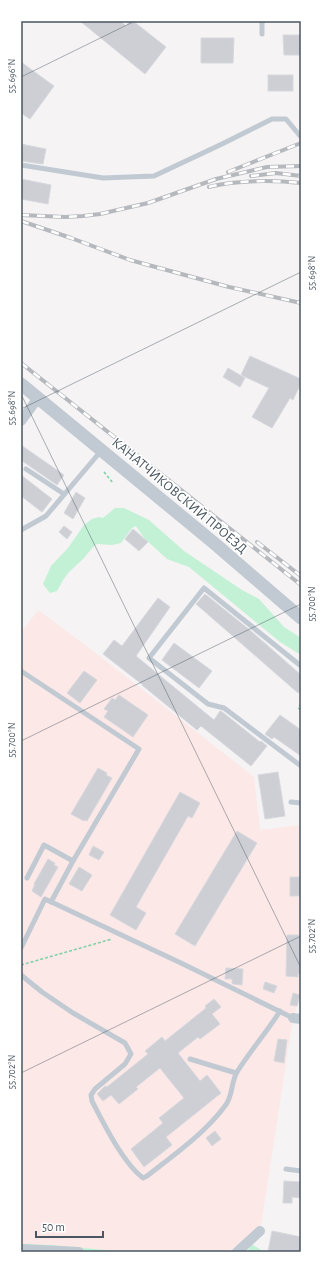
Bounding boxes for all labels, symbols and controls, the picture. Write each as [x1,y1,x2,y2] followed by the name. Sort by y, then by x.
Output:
[7,59,17,93] text: 55.696°N
[307,256,317,290] text: 55.698°N
[7,391,17,425] text: 55.698°N
[109,434,250,556] street label: КАНАТЧИКОВСКИЙ ПРОЕЗД
[307,586,317,622] text: 55.700°N
[7,722,17,758] text: 55.700°N
[307,919,317,953] text: 55.702°N
[7,1055,17,1089] text: 55.702°N
[36,1213,103,1239] scale bar
[42,1221,65,1233] text: 50 m

